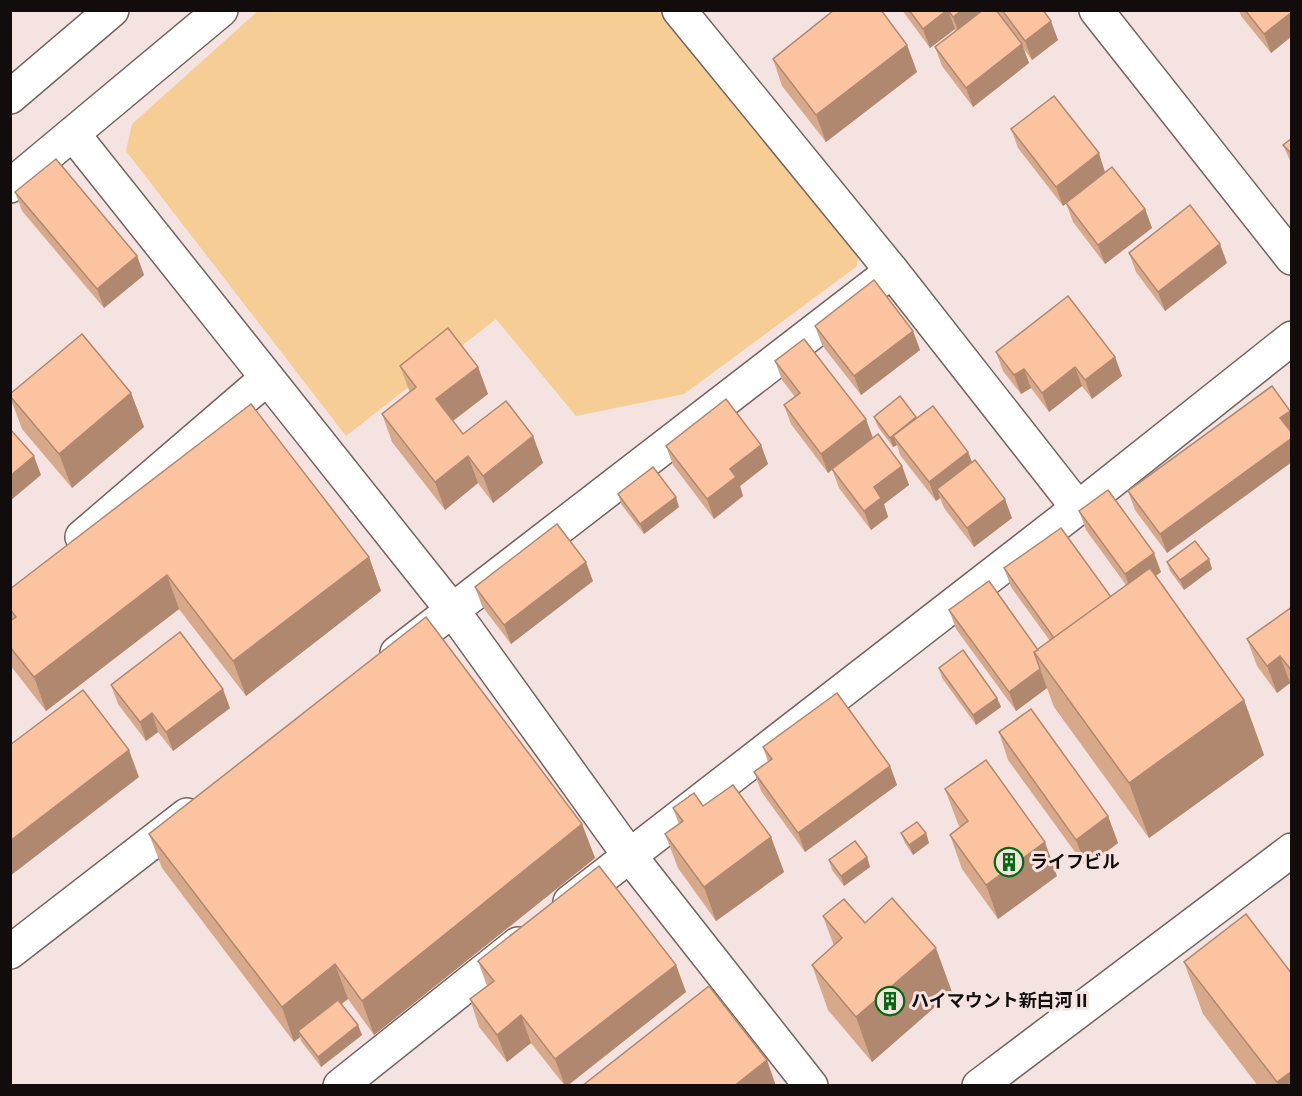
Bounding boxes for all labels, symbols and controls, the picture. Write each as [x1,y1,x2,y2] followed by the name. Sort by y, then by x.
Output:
[993,846,1025,878] building icon: ライフビル
[1030,850,1120,874] place label: ライフビル
[874,985,906,1017] building icon: ハイマウント新白河Ⅱ
[911,989,1091,1013] place label: ハイマウント新白河Ⅱ

